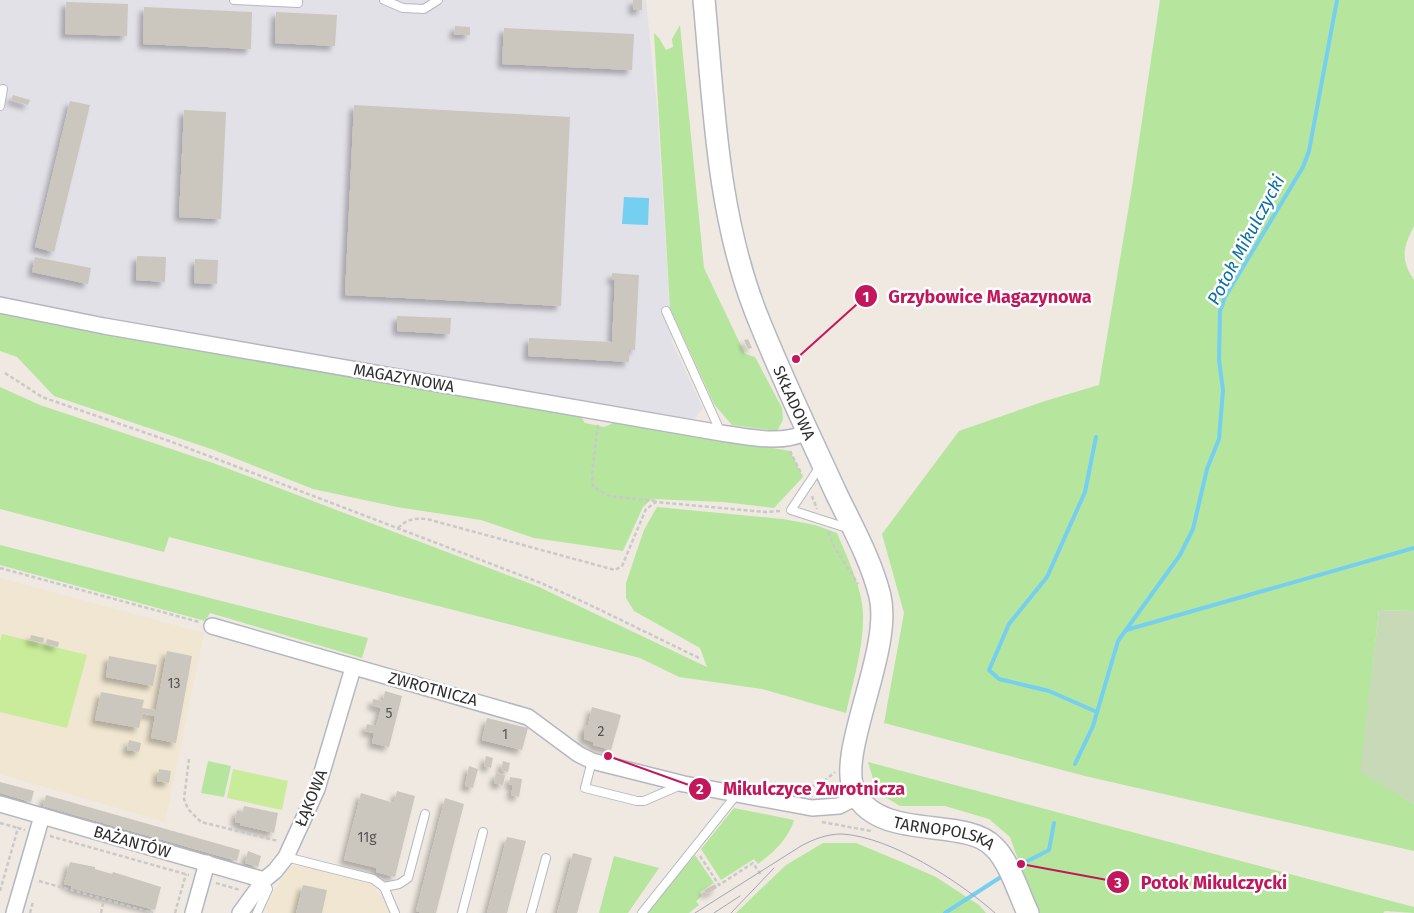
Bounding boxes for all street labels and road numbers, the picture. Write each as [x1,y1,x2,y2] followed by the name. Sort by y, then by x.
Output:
[352,360,457,396] street label: MAGAZYNOWA
[770,363,820,444] street label: SKŁADOWA
[386,668,481,710] street label: ZWROTNICZA
[291,766,331,829] street label: ŁĄKOWA
[891,812,1000,854] street label: TARNOPOLSKA
[91,821,173,862] street label: BAŻANTÓW

